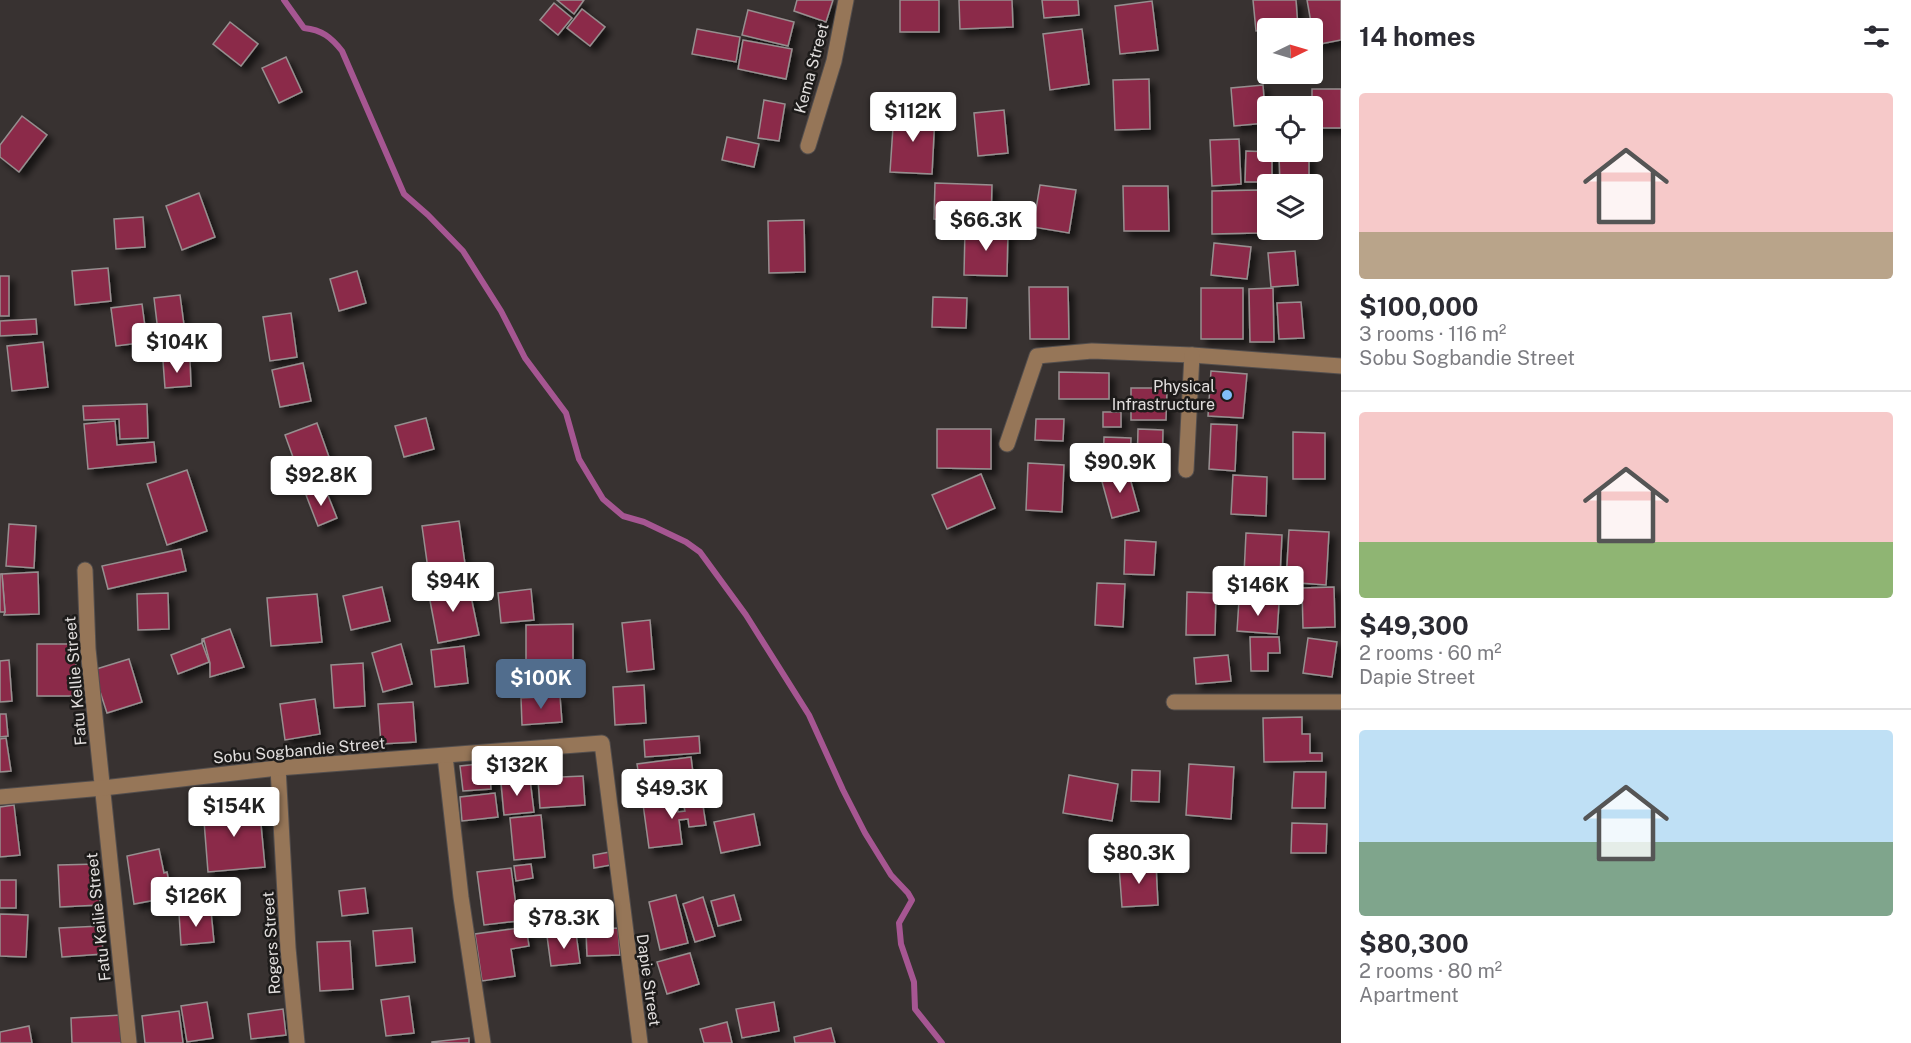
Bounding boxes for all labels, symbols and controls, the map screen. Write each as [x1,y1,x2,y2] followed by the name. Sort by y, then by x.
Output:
[1257,18,1323,84] north arrow
[1257,18,1323,240] map controls
[1860,20,1893,53] icon: filters
[790,21,833,115] street label: Kema Street
[1359,21,1475,52] text: 14 homes
[871,92,955,143] pin: $112K
[1257,96,1323,162] button: locate
[884,99,942,123] text: $112K
[1572,132,1680,240] icon: home
[1257,174,1323,240] button: layers
[937,201,1035,252] pin: $66.3K
[950,208,1023,232] text: $66.3K
[1359,291,1479,322] text: $100,000
[1359,322,1506,346] text: 3 rooms · 116 m²
[135,323,219,374] pin: $104K
[146,330,208,354] text: $104K
[1359,346,1575,370] text: Sobu Sogbandie Street
[1112,377,1215,414] place label: Physical Infrastructure
[1220,388,1234,402] marker: Physical Infrastructure
[1071,443,1169,494] pin: $90.9K
[1084,450,1156,474] text: $90.9K
[1572,451,1680,559] icon: home
[272,456,370,507] pin: $92.8K
[285,463,357,487] text: $92.8K
[417,562,489,613] pin: $94K
[1216,566,1300,617] pin: $146K
[426,569,480,593] text: $94K
[1227,573,1289,597] text: $146K
[1359,610,1469,641] text: $49,300
[60,616,91,746] street label: Fatu Kellie Street
[1359,641,1502,665] text: 2 rooms · 60 m²
[499,659,583,710] pin: $100K
[1359,665,1475,689] text: Dapie Street
[510,666,572,690] text: $100K
[212,734,386,767] street label: Sobu Sogbandie Street
[475,746,559,797] pin: $132K
[486,753,548,777] text: $132K
[623,769,721,820] pin: $49.3K
[1572,769,1680,877] icon: home
[636,776,708,800] text: $49.3K
[192,787,276,838] pin: $154K
[202,794,266,818] text: $154K
[1090,834,1188,885] pin: $80.3K
[1103,841,1175,865] text: $80.3K
[82,852,115,982] street label: Fatu Kailie Street
[154,877,238,928] pin: $126K
[165,884,227,908] text: $126K
[258,891,285,995] street label: Rogers Street
[515,899,613,950] pin: $78.3K
[528,906,600,930] text: $78.3K
[1359,928,1469,959] text: $80,300
[633,933,664,1027] street label: Dapie Street
[1359,959,1502,983] text: 2 rooms · 80 m²
[1359,983,1459,1007] text: Apartment

